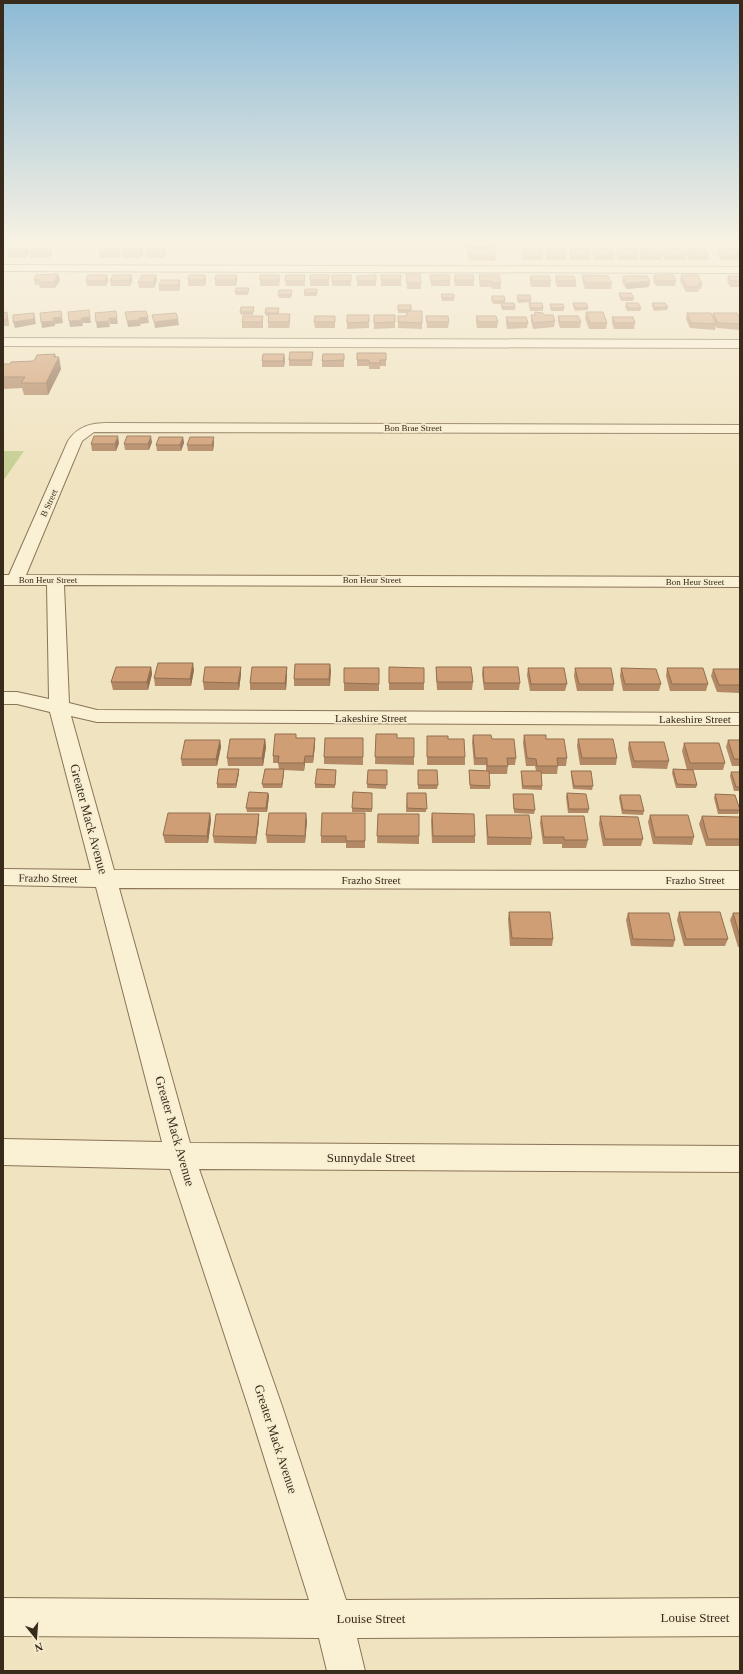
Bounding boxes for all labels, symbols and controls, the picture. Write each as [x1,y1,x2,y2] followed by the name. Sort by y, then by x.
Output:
[384,423,442,433] street label: Bon Brae Street
[38,487,60,518] street label: B Street
[19,575,78,585] street label: Bon Heur Street
[343,575,402,585] street label: Bon Heur Street
[666,577,725,587] street label: Bon Heur Street
[335,712,407,724] street label: Lakeshire Street
[659,713,731,725] street label: Lakeshire Street
[67,762,111,876] street label: Greater Mack Avenue
[18,871,78,885] street label: Frazho Street
[342,874,400,886] street label: Frazho Street
[666,874,724,886] street label: Frazho Street
[152,1074,198,1188] street label: Greater Mack Avenue
[327,1150,416,1165] street label: Sunnydale Street
[251,1383,301,1496] street label: Greater Mack Avenue
[661,1610,730,1625] street label: Louise Street
[337,1611,406,1626] street label: Louise Street
[16,1618,56,1658] north arrow
[33,1641,44,1654] text: N

